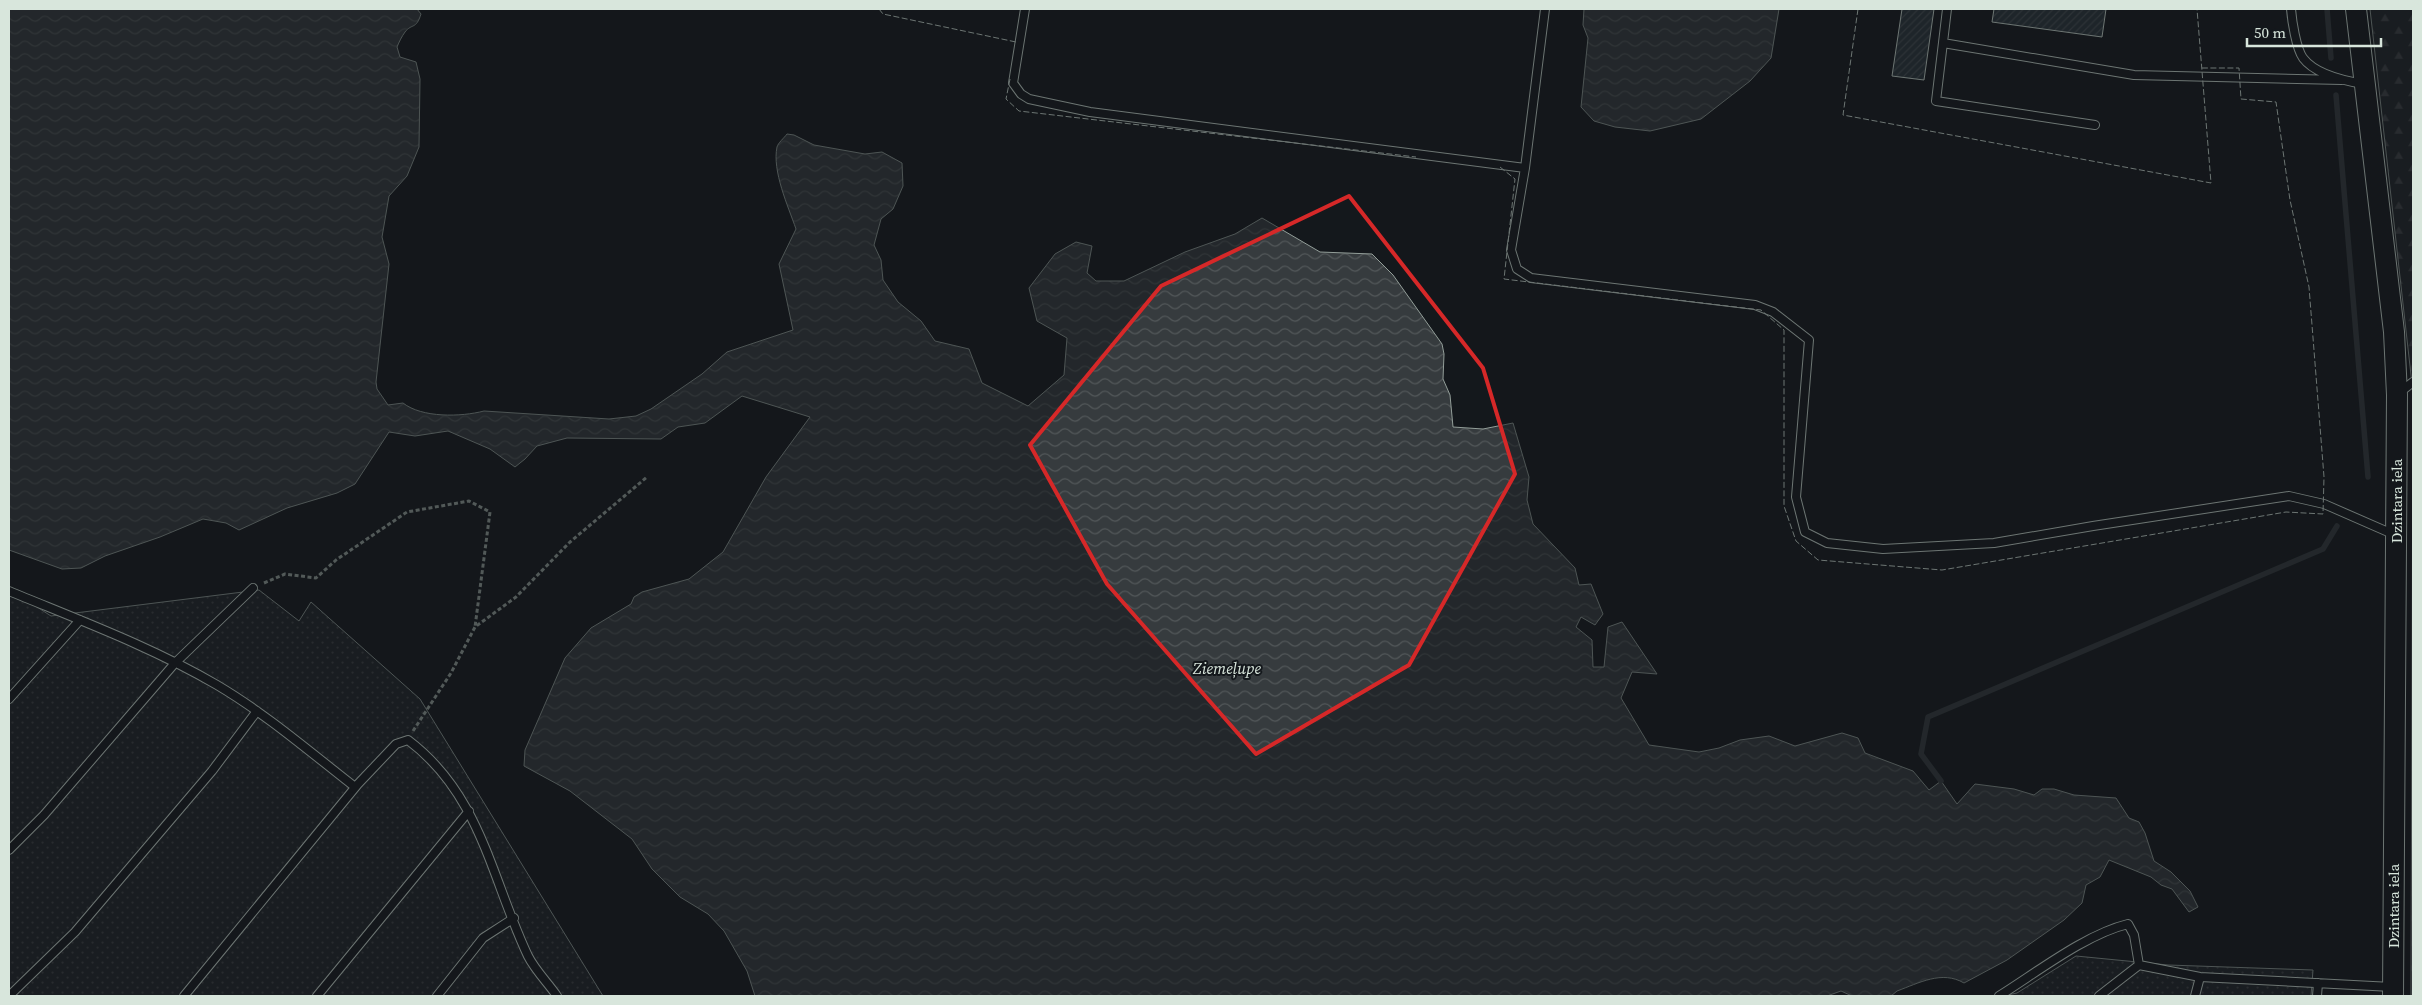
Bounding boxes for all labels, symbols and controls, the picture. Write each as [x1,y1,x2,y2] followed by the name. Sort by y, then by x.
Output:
[2247,15,2381,47] scale bar
[2254,22,2286,43] text: 50 m
[2386,458,2407,543] street label: Dzintara iela
[1192,657,1261,679] water label: Ziemeļupe
[2383,863,2404,948] street label: Dzintara iela

